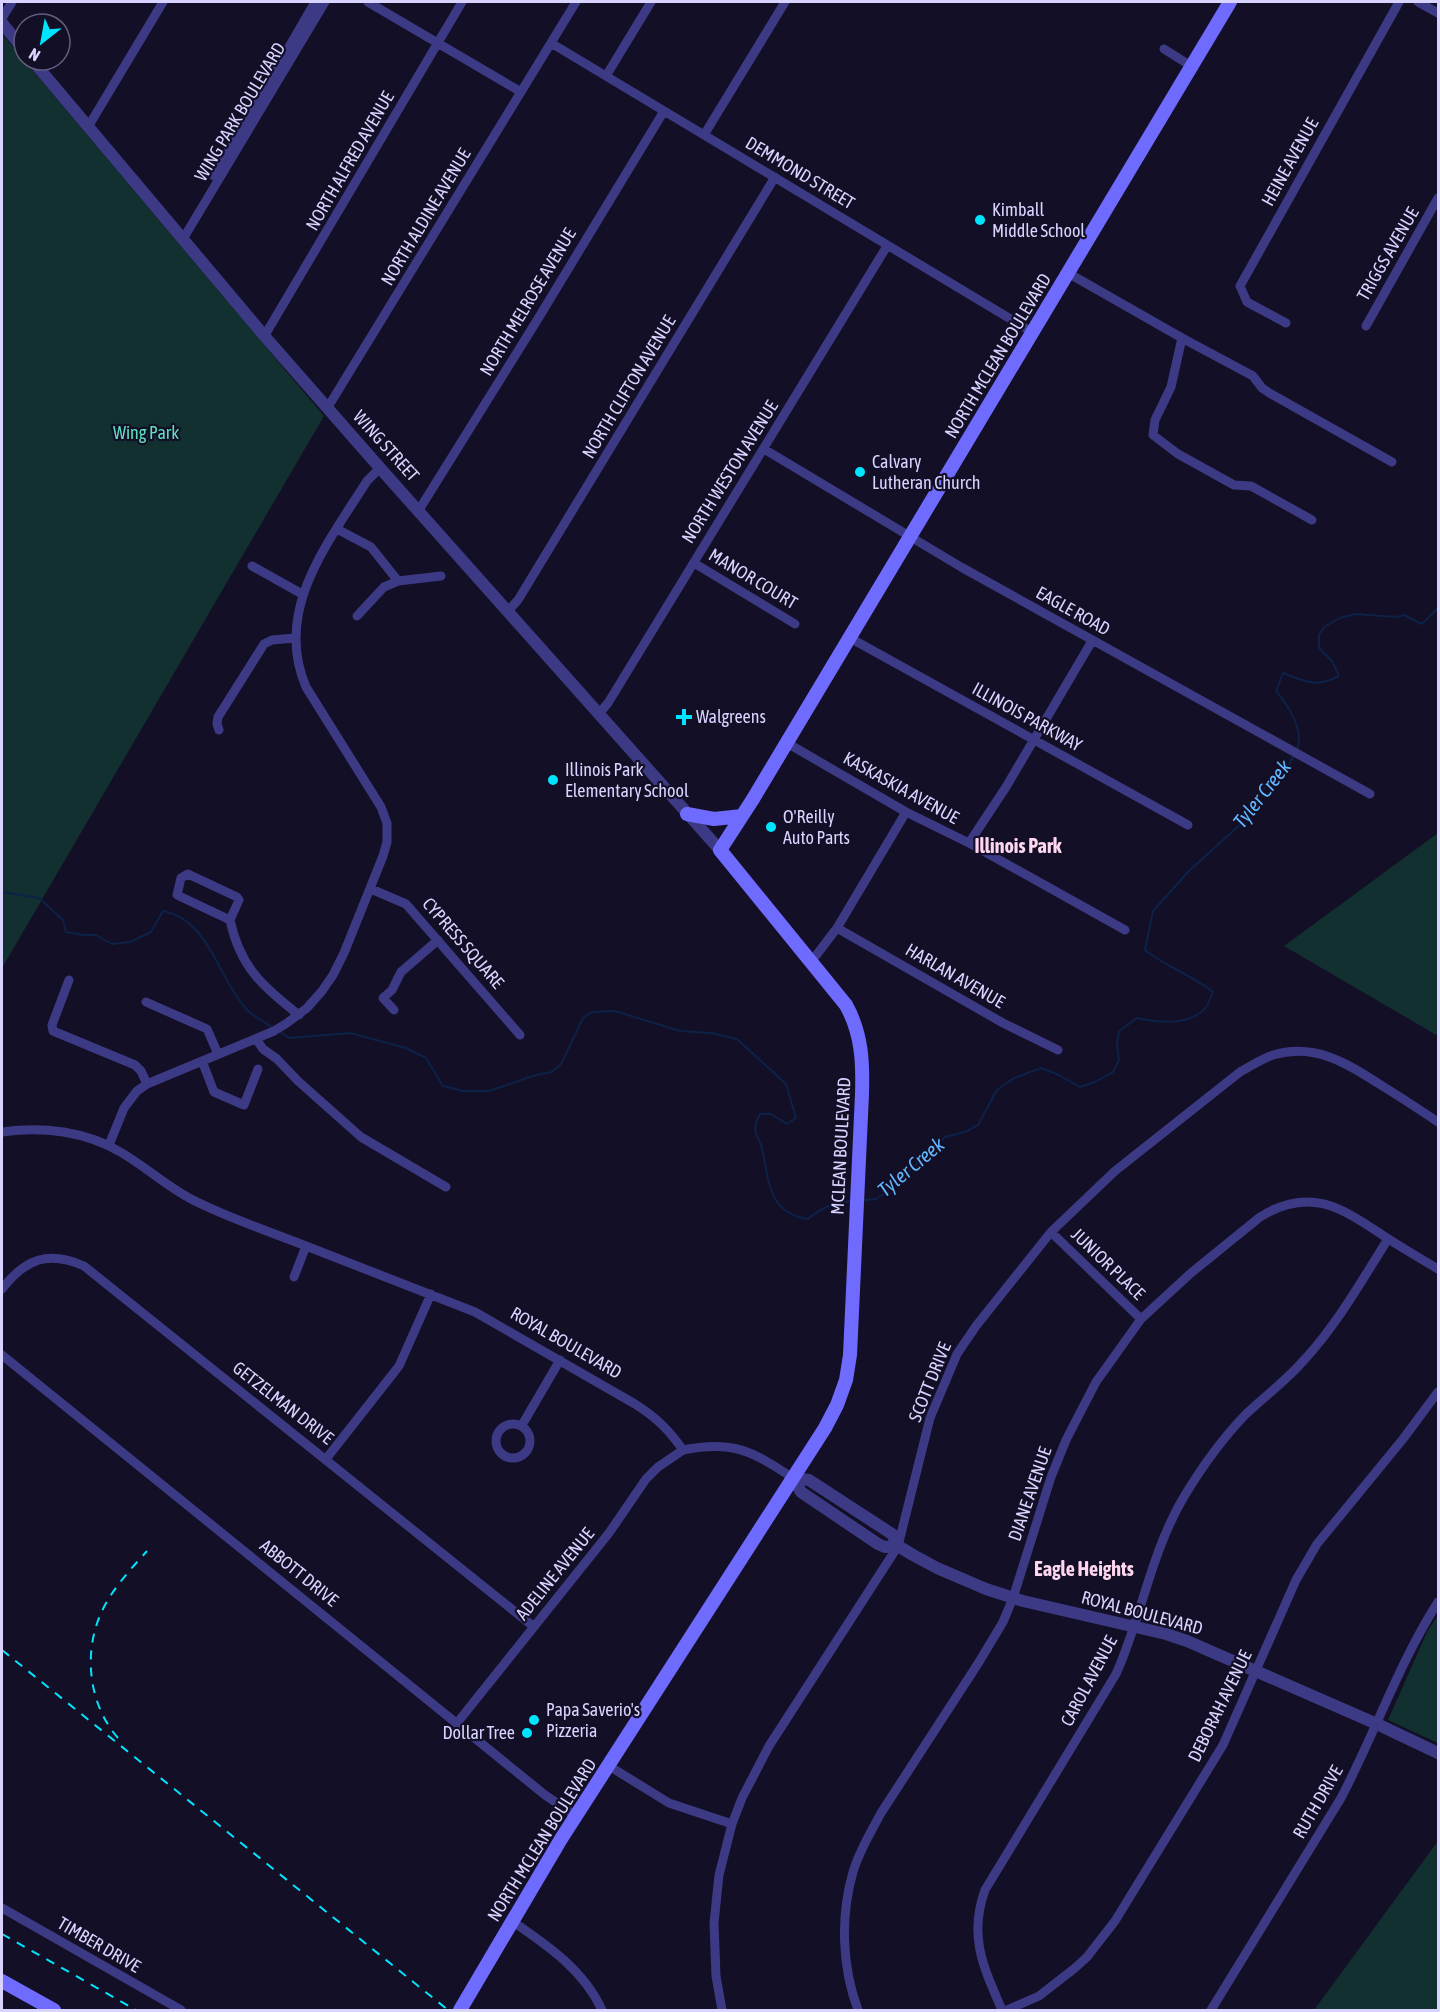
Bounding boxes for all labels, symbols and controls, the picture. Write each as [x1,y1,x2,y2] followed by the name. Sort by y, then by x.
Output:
[12,12,72,72] north arrow
[190,39,289,185] street label: WING PARK BOULEVARD
[26,45,43,65] text: N
[301,87,398,234] street label: NORTH ALFRED AVENUE
[1257,114,1322,209] street label: HEINE AVENUE
[742,132,859,213] street label: DEMMOND STREET
[376,144,475,289] street label: NORTH ALDINE AVENUE
[992,199,1085,241] place label: Kimball Middle School
[1352,203,1423,304] street label: TRIGGS AVENUE
[973,213,987,227] marker: Kimball Middle School
[475,224,580,379] street label: NORTH MELROSE AVENUE
[940,270,1055,442] street label: NORTH MCLEAN BOULEVARD
[578,311,680,462] street label: NORTH CLIFTON AVENUE
[677,396,782,547] street label: NORTH WESTON AVENUE
[349,406,424,485] street label: WING STREET
[113,422,179,443] park label: Wing Park
[872,451,981,493] place label: Calvary Lutheran Church
[853,465,867,479] marker: Calvary Lutheran Church
[705,544,801,613] street label: MANOR COURT
[1033,582,1114,639] street label: EAGLE ROAD
[969,678,1086,755] street label: ILLINOIS PARKWAY
[696,706,766,727] place label: Walgreens
[677,710,691,724] marker: Walgreens
[840,747,963,828] street label: KASKASKIA AVENUE
[1228,755,1295,832] water label: Tyler Creek
[565,759,689,801] place label: Illinois Park Elementary School
[546,773,560,787] marker: Illinois Park Elementary School
[783,806,850,848] place label: O'Reilly Auto Parts
[764,820,778,834] marker: O'Reilly Auto Parts
[974,834,1062,857] district label: Illinois Park
[418,893,509,993] street label: CYPRESS SQUARE
[902,939,1009,1013] street label: HARLAN AVENUE
[826,1077,855,1215] street label: MCLEAN BOULEVARD
[873,1132,949,1201] water label: Tyler Creek
[1067,1223,1150,1304] street label: JUNIOR PLACE
[507,1302,626,1383] street label: ROYAL BOULEVARD
[904,1339,955,1425] street label: SCOTT DRIVE
[229,1357,338,1449] street label: GETZELMAN DRIVE
[1004,1444,1056,1544] street label: DIANE AVENUE
[511,1523,598,1624] street label: ADELINE AVENUE
[256,1535,343,1611] street label: ABBOTT DRIVE
[1034,1557,1134,1580] district label: Eagle Heights
[1079,1586,1205,1639] street label: ROYAL BOULEVARD
[1056,1632,1121,1730] street label: CAROL AVENUE
[1184,1646,1256,1765] street label: DEBORAH AVENUE
[546,1699,640,1741] place label: Papa Saverio's Pizzeria
[527,1713,541,1727] marker: Papa Saverio's Pizzeria
[442,1722,515,1743] place label: Dollar Tree
[520,1726,534,1740] marker: Dollar Tree
[483,1754,600,1925] street label: NORTH MCLEAN BOULEVARD
[1288,1761,1347,1842] street label: RUTH DRIVE
[54,1912,145,1977] street label: TIMBER DRIVE

